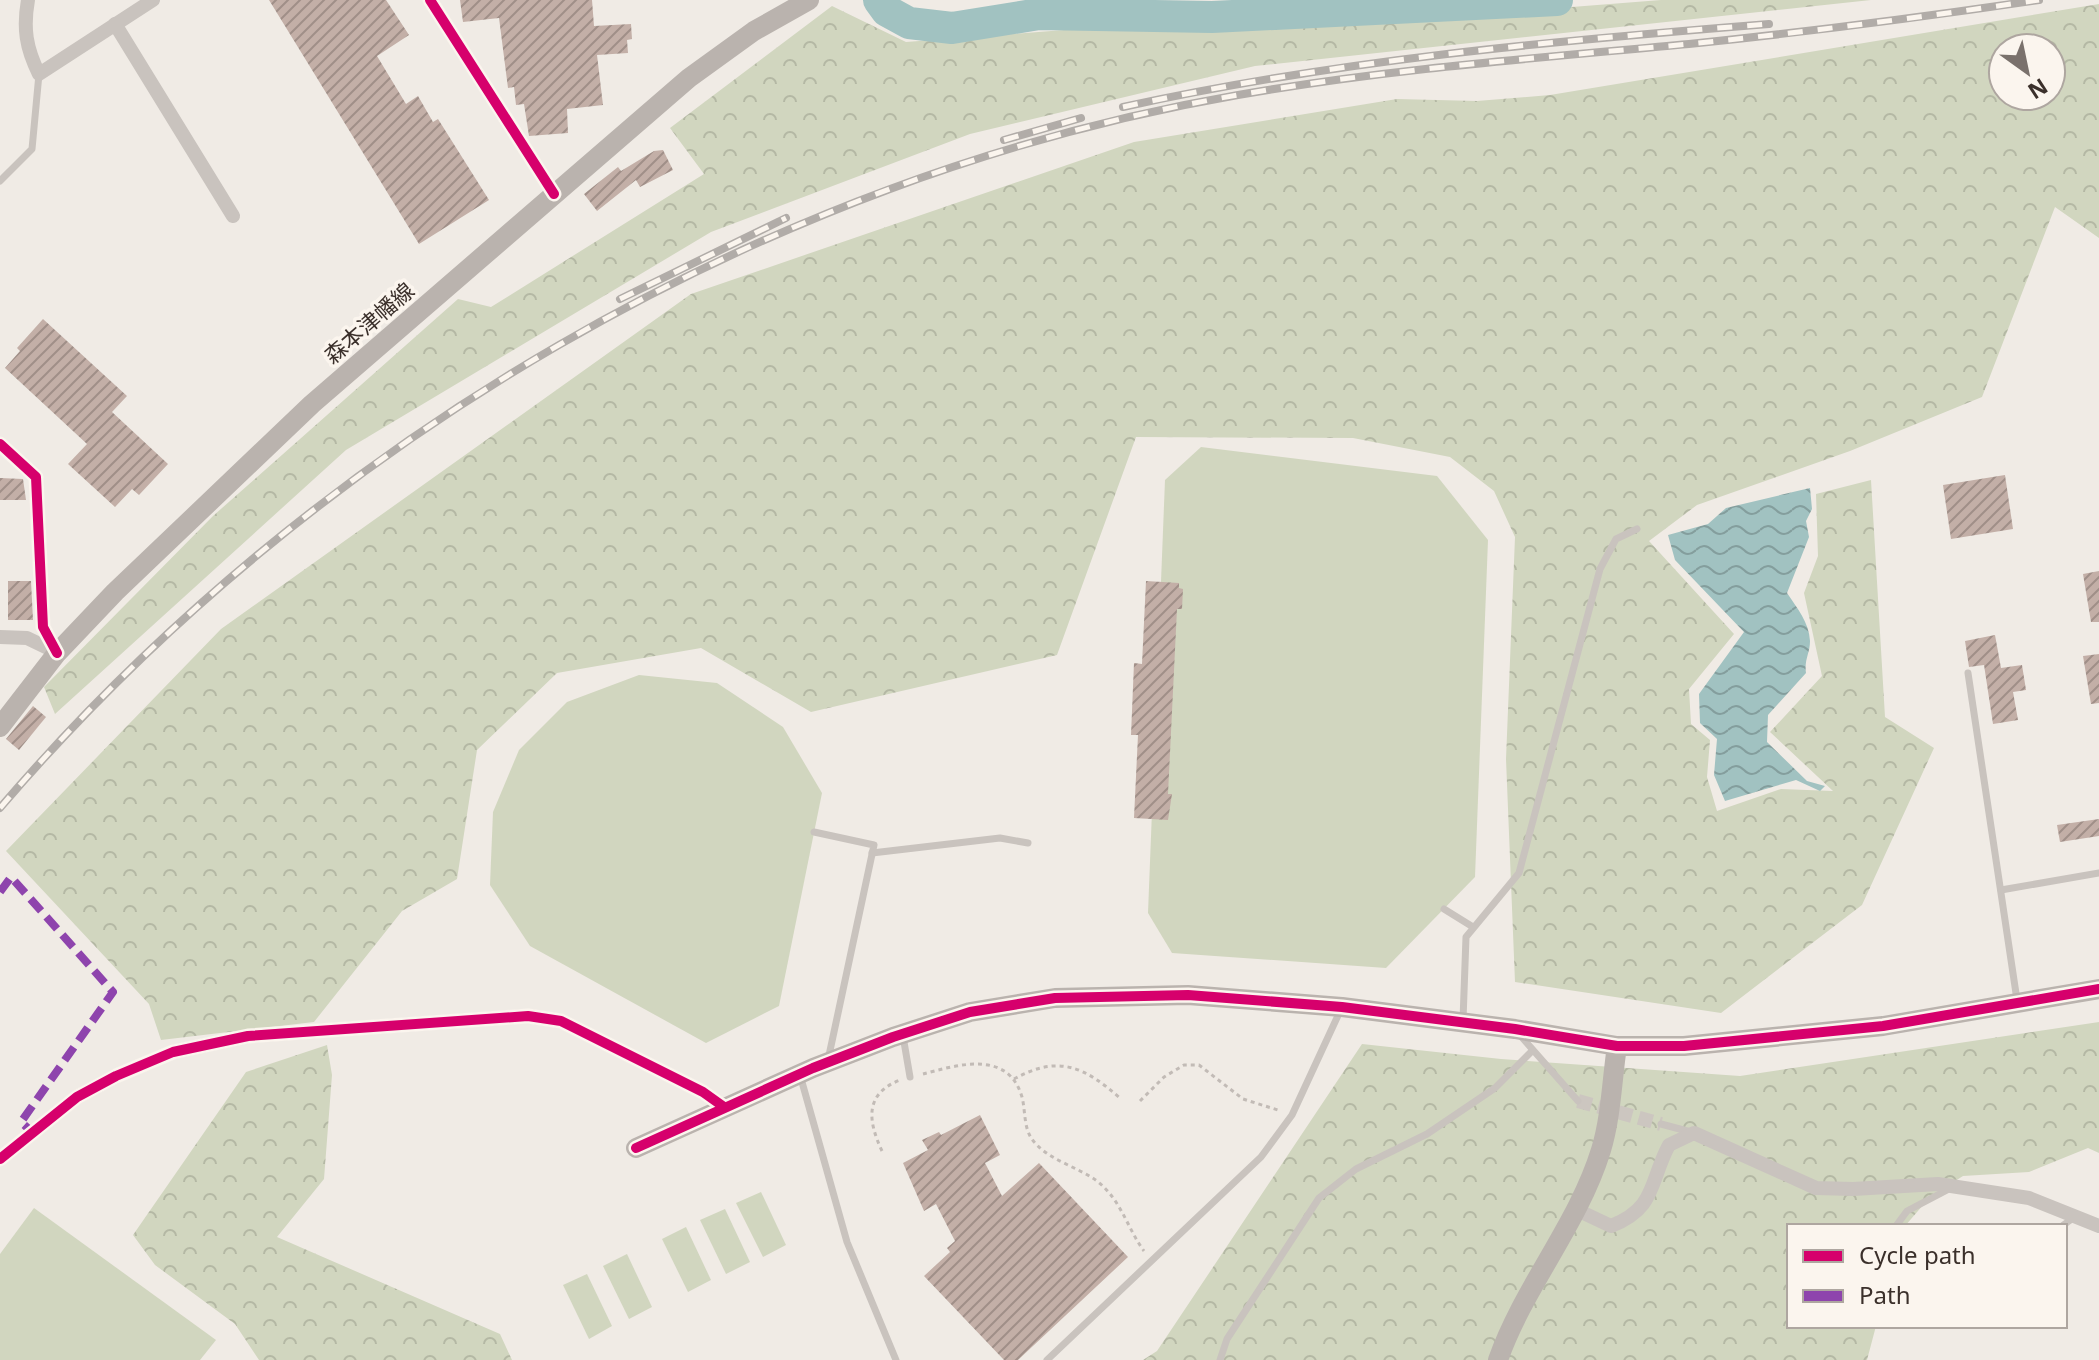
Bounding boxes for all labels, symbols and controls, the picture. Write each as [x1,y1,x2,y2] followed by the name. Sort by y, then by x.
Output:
[1987,32,2067,112] north arrow
[2023,72,2054,107] text: N
[317,275,420,370] street label: 森本津幡線
[1787,1224,2067,1328] legend
[1859,1238,1976,1271] text: Cycle path
[1859,1278,1910,1311] text: Path

